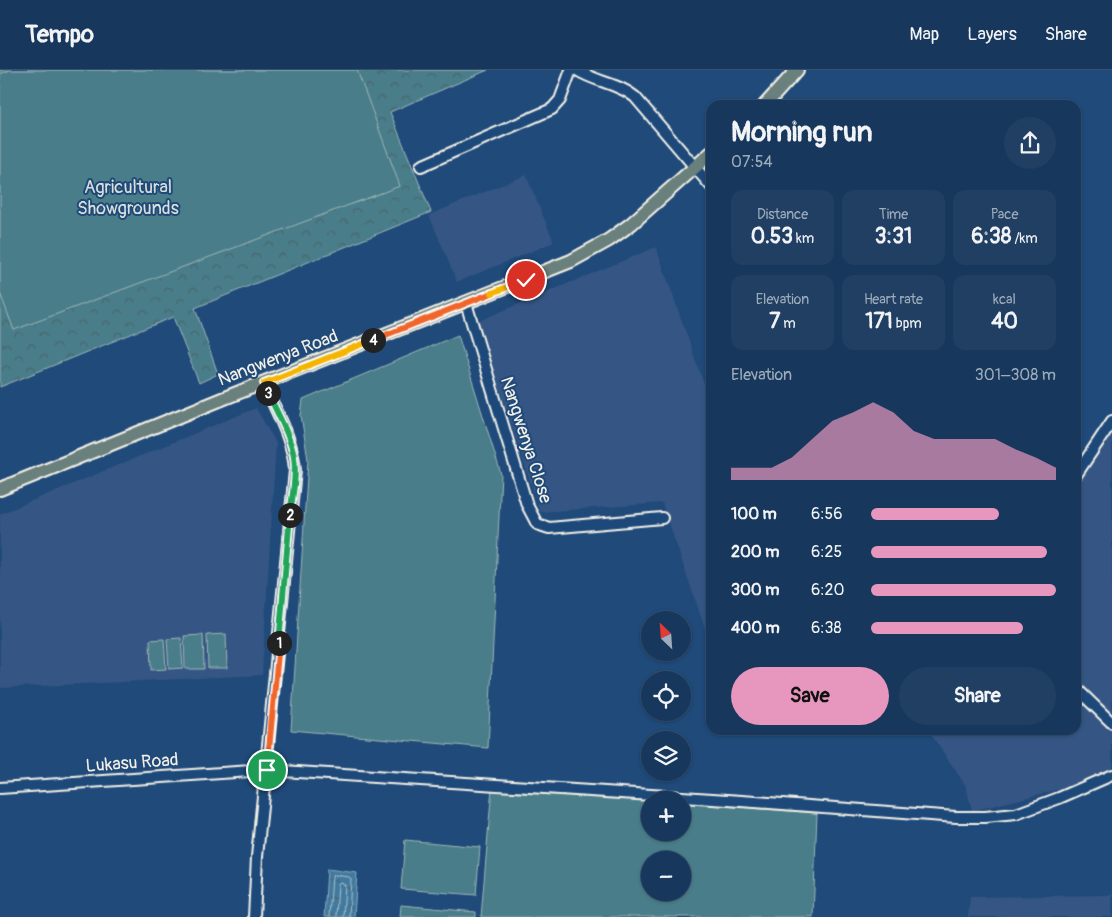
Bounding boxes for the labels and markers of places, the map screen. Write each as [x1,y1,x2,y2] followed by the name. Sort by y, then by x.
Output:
[505,259,547,301] pin
[360,328,386,352] pin: 4
[256,380,280,406] pin: 3
[278,502,302,528] pin: 2
[266,630,292,656] pin: 1
[246,749,288,791] pin

